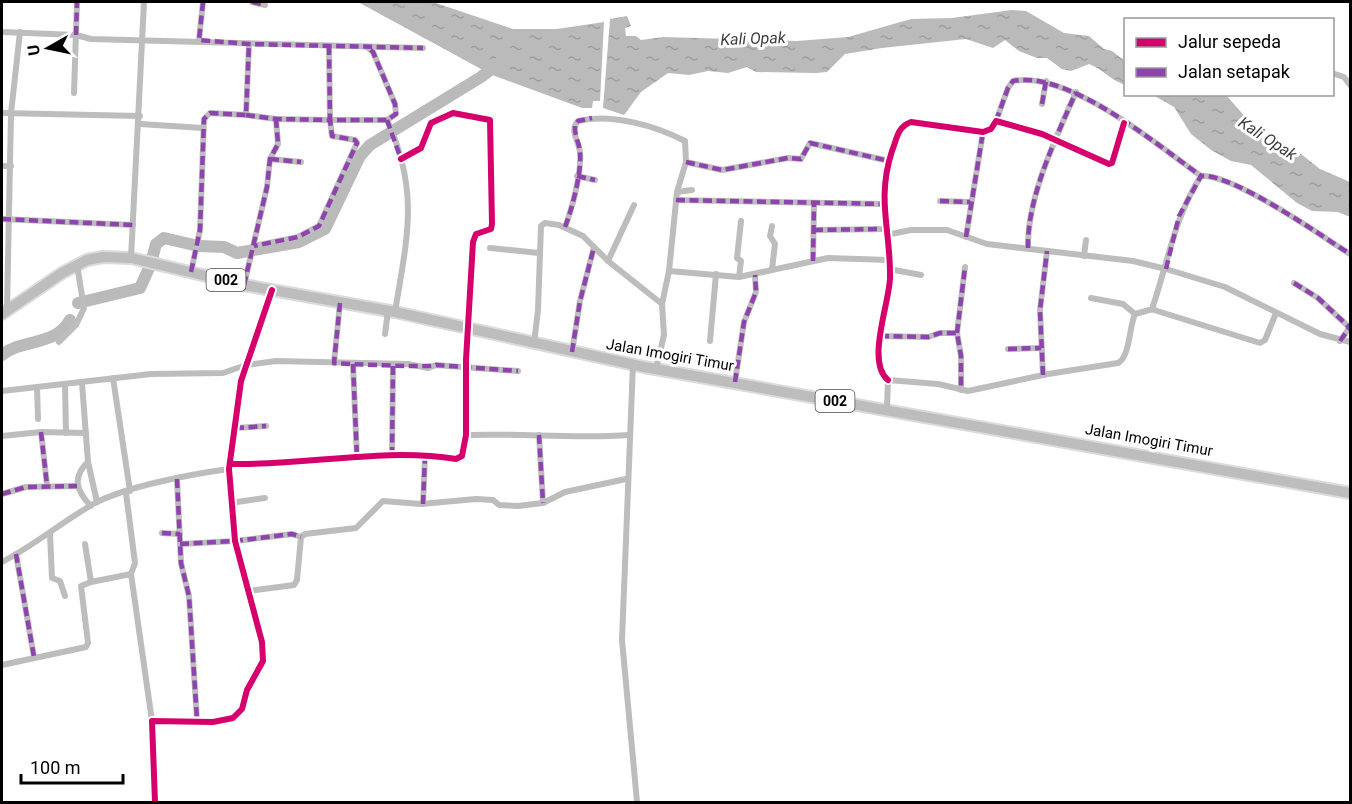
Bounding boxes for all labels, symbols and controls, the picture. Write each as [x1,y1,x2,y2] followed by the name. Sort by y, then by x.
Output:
[18,18,78,78] north arrow
[1124,18,1334,96] legend
[720,28,787,49] water label: Kali Opak
[1178,31,1281,52] text: Jalur sepeda
[23,44,44,57] text: U
[1178,61,1291,82] text: Jalan setapak
[1235,113,1301,165] water label: Kali Opak
[206,269,246,291] road number: 002
[605,335,735,375] street label: Jalan Imogiri Timur
[816,390,854,412] road number: 002
[1084,420,1214,460] street label: Jalan Imogiri Timur
[21,747,123,785] scale bar
[30,757,81,778] text: 100 m

